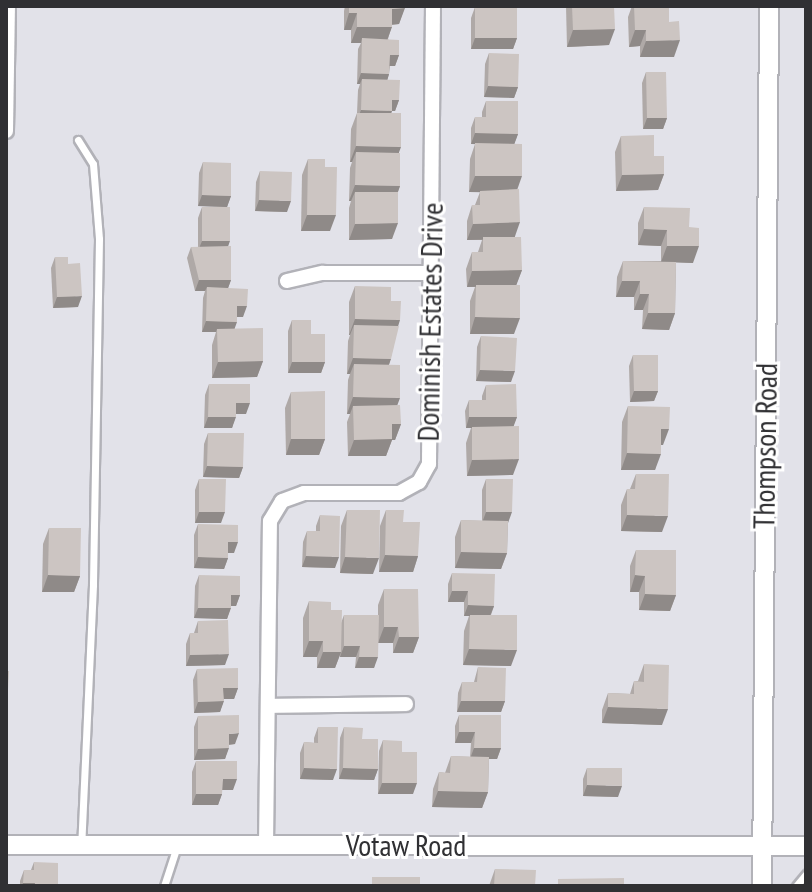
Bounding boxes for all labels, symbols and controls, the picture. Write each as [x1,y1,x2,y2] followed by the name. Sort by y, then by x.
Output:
[410,202,450,442] street label: Dominish Estates Drive
[746,363,784,529] street label: Thompson Road
[346,827,466,863] street label: Votaw Road

